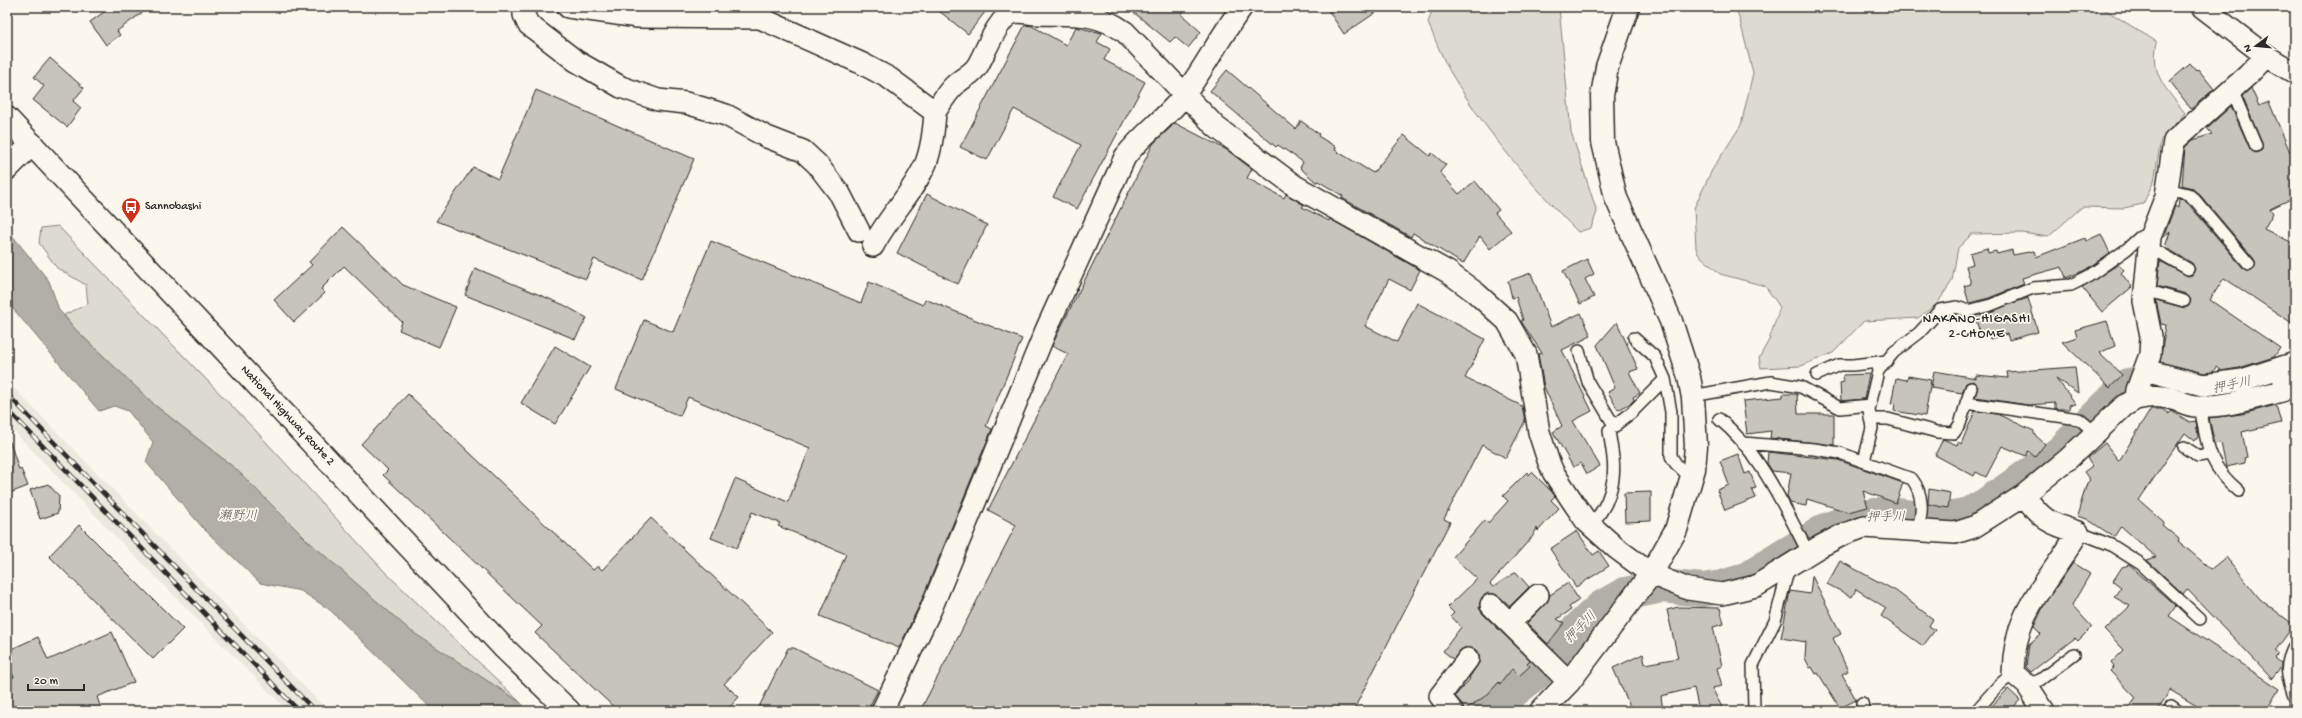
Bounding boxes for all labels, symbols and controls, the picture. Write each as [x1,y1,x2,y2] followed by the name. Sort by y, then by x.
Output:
[2236,26,2276,66] north arrow
[2242,43,2255,53] text: N
[120,196,142,224] bus stop icon: Sannobashi
[145,200,202,214] place label: Sannobashi
[1923,312,2031,342] district label: NAKANO-HIGASHI 2-CHOME
[237,363,337,469] street label: National Highway Route 2
[2211,374,2253,397] water label: 押手川
[218,508,258,524] water label: 瀬野川
[1866,509,1906,526] water label: 押手川
[1561,608,1600,647] water label: 押手川
[28,666,84,692] scale bar
[34,675,59,689] text: 20 m

